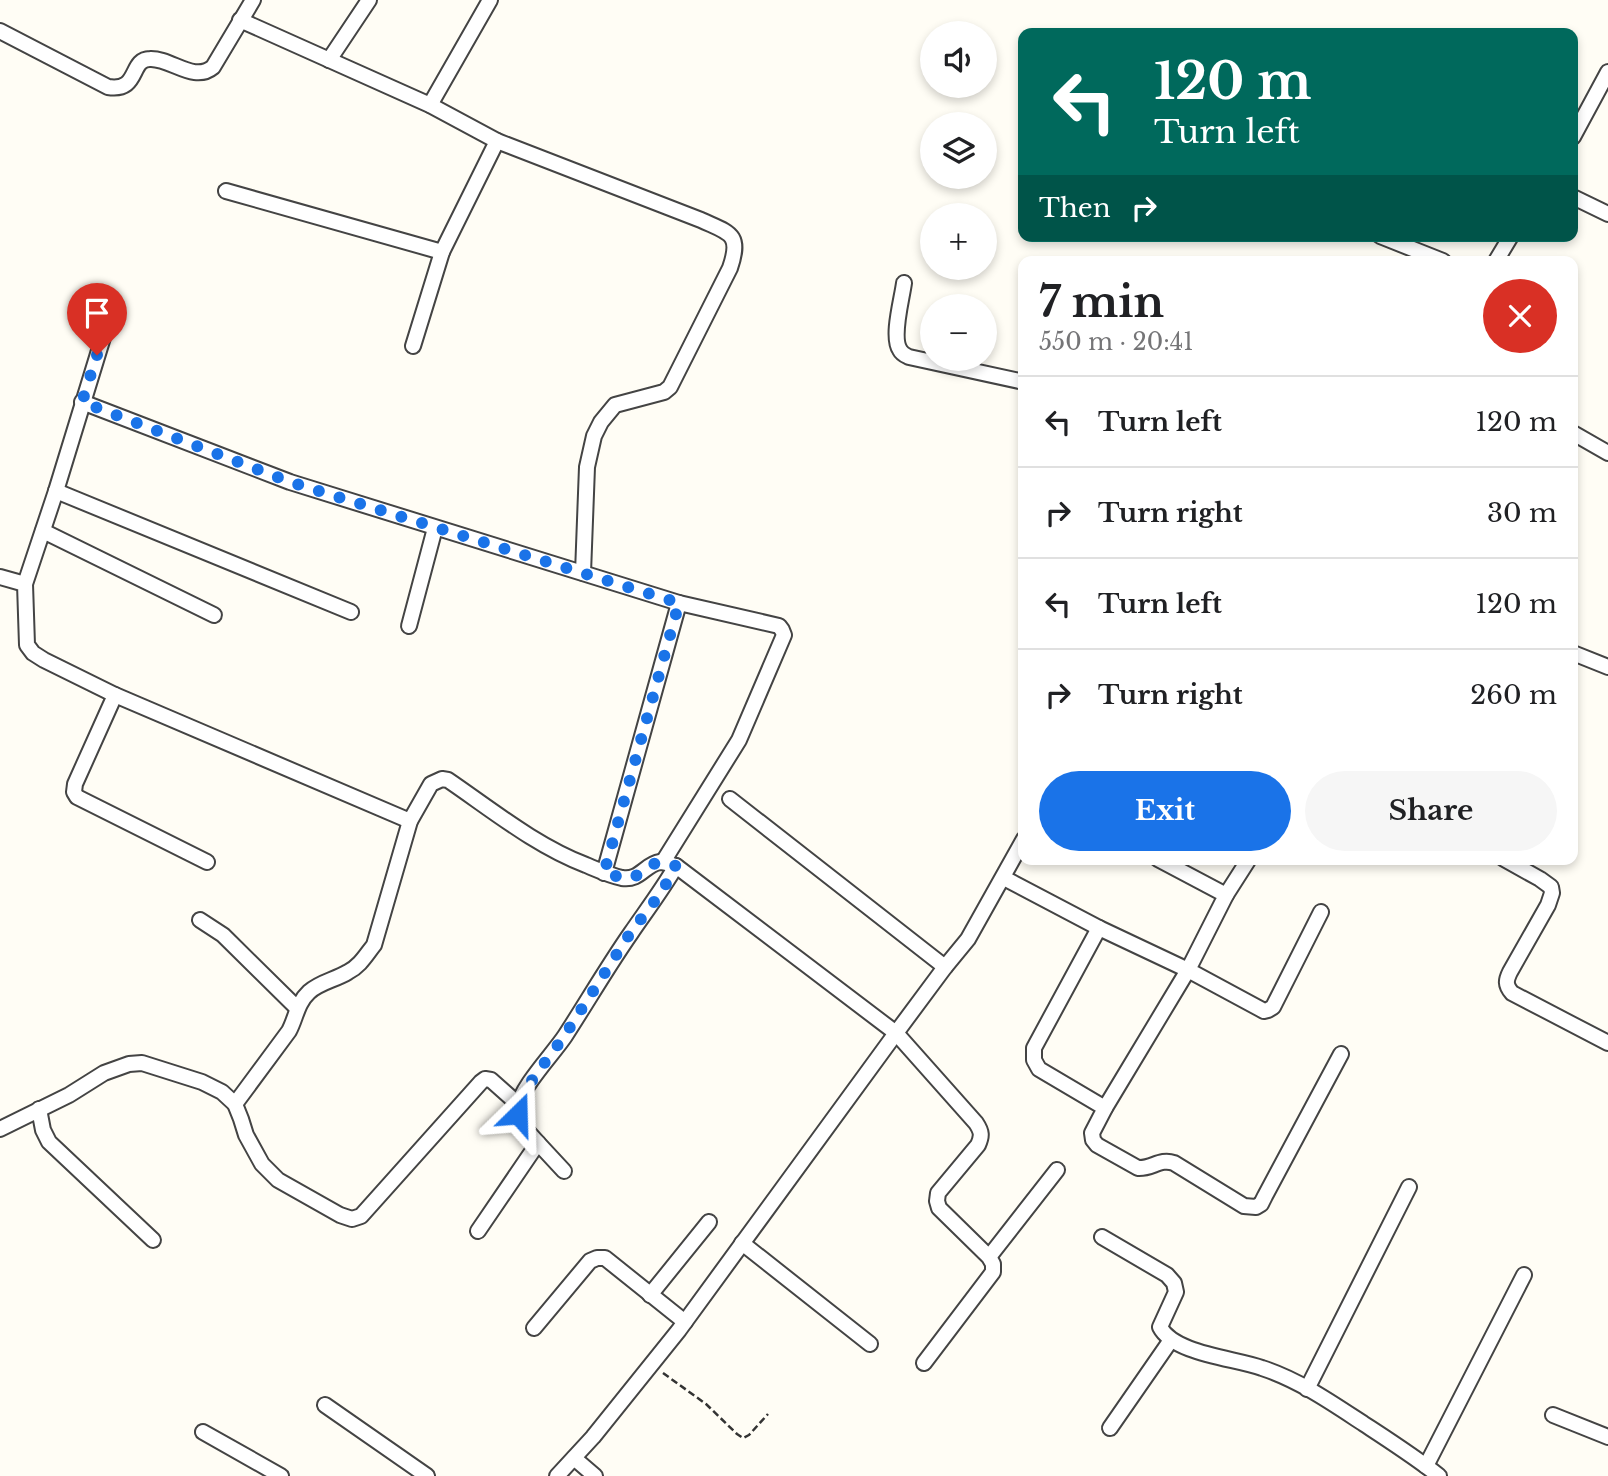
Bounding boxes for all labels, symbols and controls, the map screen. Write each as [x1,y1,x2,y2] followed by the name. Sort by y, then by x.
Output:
[920,21,997,371] map controls
[920,21,997,98] button: sound
[1154,51,1312,112] text: 120 m
[1039,56,1130,147] icon: left
[920,112,997,189] button: layers
[1154,112,1300,152] text: Turn left
[1125,189,1163,227] icon: right
[1039,192,1111,224] text: Then
[920,203,997,280] button: +
[1039,276,1164,328] text: 7 min
[1483,279,1557,353] button: close
[67,283,127,355] pin
[78,294,116,332] icon: arrive
[920,294,997,371] button: −
[1039,328,1193,356] text: 550 m · 20:41
[1039,403,1077,441] icon: left
[1098,406,1222,438] text: Turn left
[1475,406,1557,438] text: 120 m
[1039,494,1077,532] icon: right
[1098,497,1243,529] text: Turn right
[1487,497,1557,529] text: 30 m
[1039,585,1077,623] icon: left
[1098,588,1222,620] text: Turn left
[1475,588,1557,620] text: 120 m
[1039,676,1077,714] icon: right
[1098,679,1243,711] text: Turn right
[1470,679,1557,711] text: 260 m
[1039,771,1291,851] button: Exit
[1305,771,1557,851] button: Share
[481,1077,555,1151] position arrow

